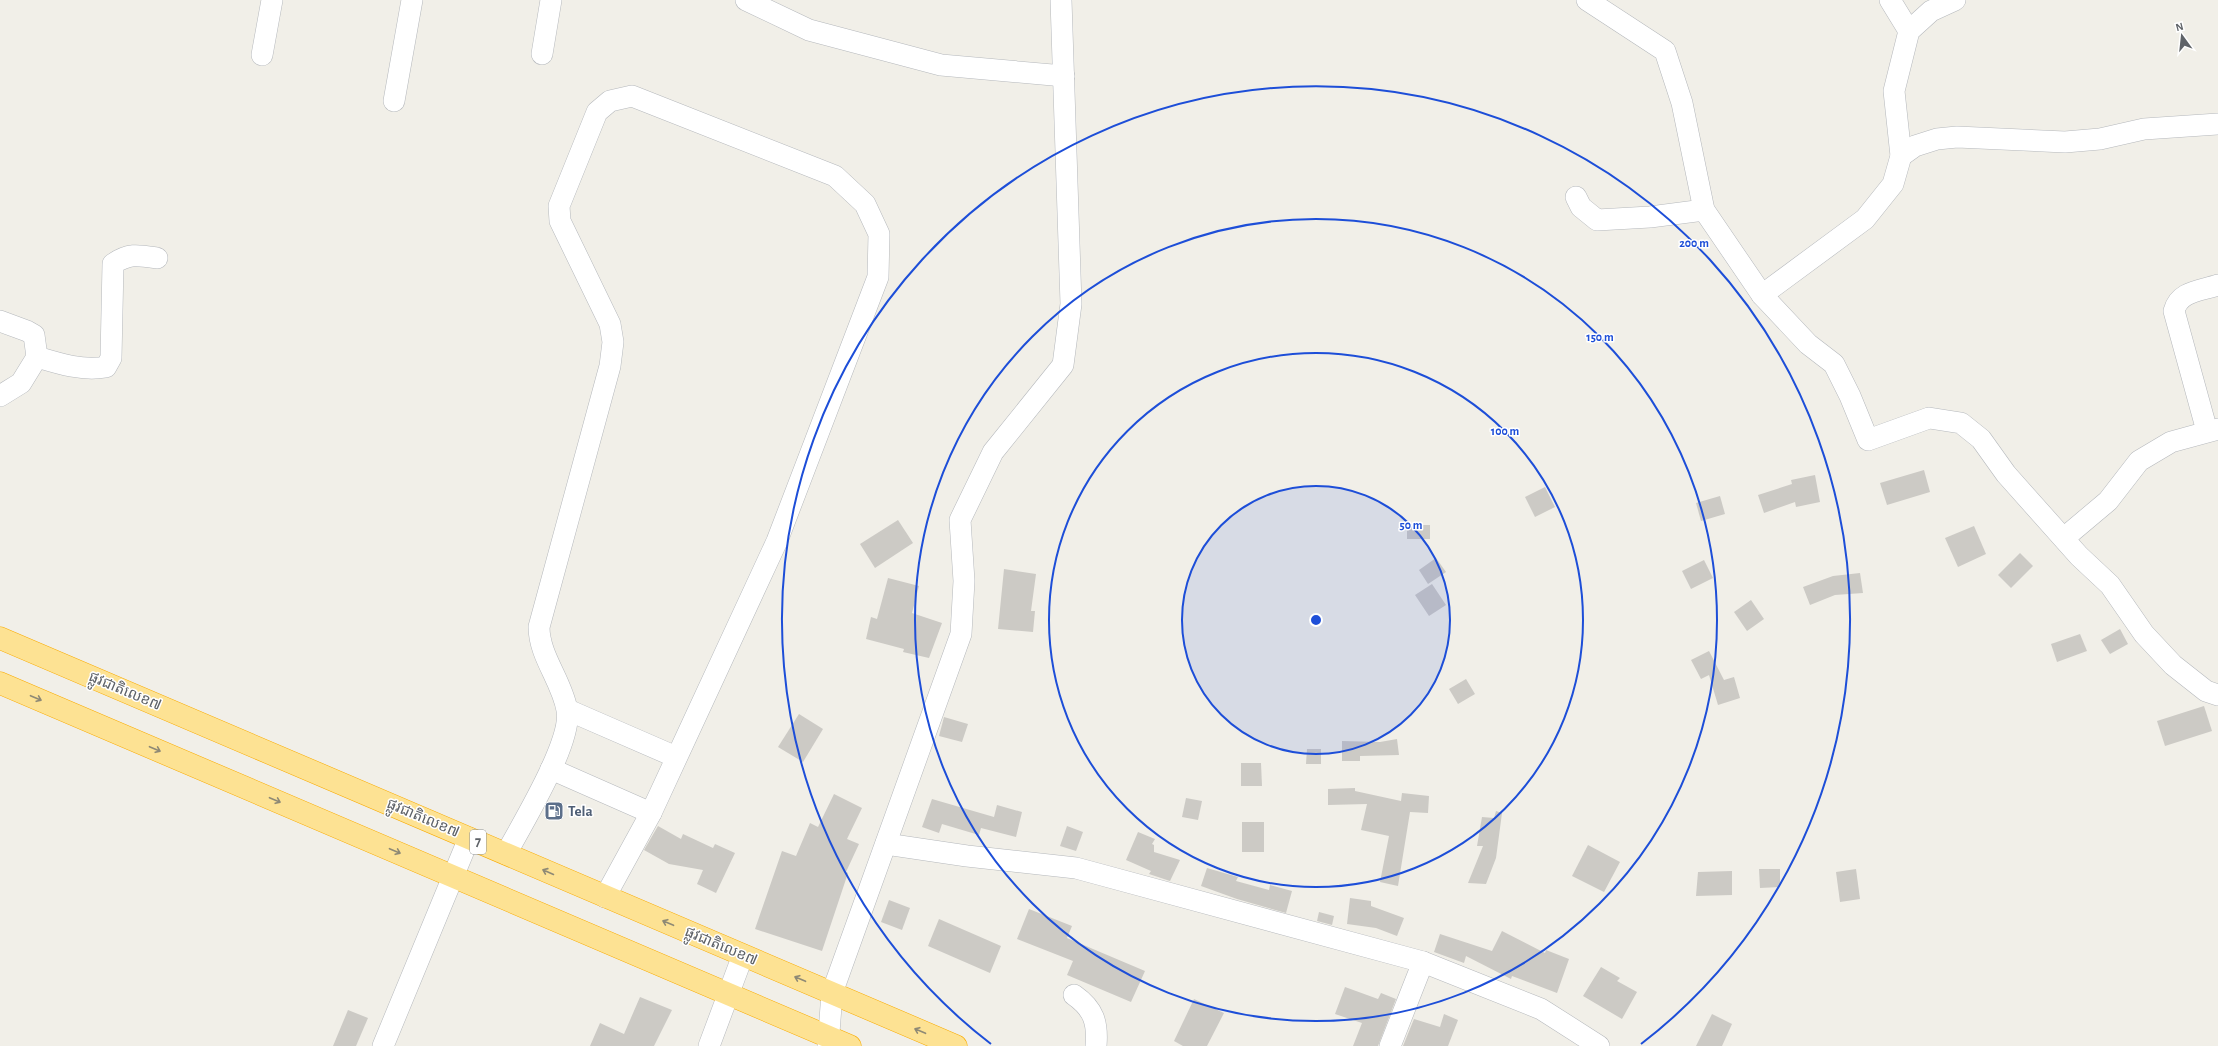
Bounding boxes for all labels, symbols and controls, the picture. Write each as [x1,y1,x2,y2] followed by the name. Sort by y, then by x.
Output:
[2162,16,2202,56] north arrow
[2174,21,2185,33] text: N
[1679,237,1709,249] text: 200 m
[1586,331,1614,343] text: 150 m
[1491,425,1519,437] text: 100 m
[1400,519,1423,531] text: 50 m
[1309,613,1323,627] centre of rings
[84,668,164,718] street label: ផ្លូវជាតិលេខ៧
[29,695,41,703] one-way arrow
[149,746,161,754] one-way arrow
[382,795,462,845] street label: ផ្លូវជាតិលេខ៧
[269,797,281,805] one-way arrow
[543,800,565,822] fuel station icon: Tela
[568,804,593,819] place label: Tela
[470,830,486,854] road number: 7
[388,848,400,856] one-way arrow
[542,868,554,876] one-way arrow
[662,919,674,927] one-way arrow
[680,923,760,973] street label: ផ្លូវជាតិលេខ៧
[795,975,807,982] one-way arrow
[914,1026,926,1034] one-way arrow

